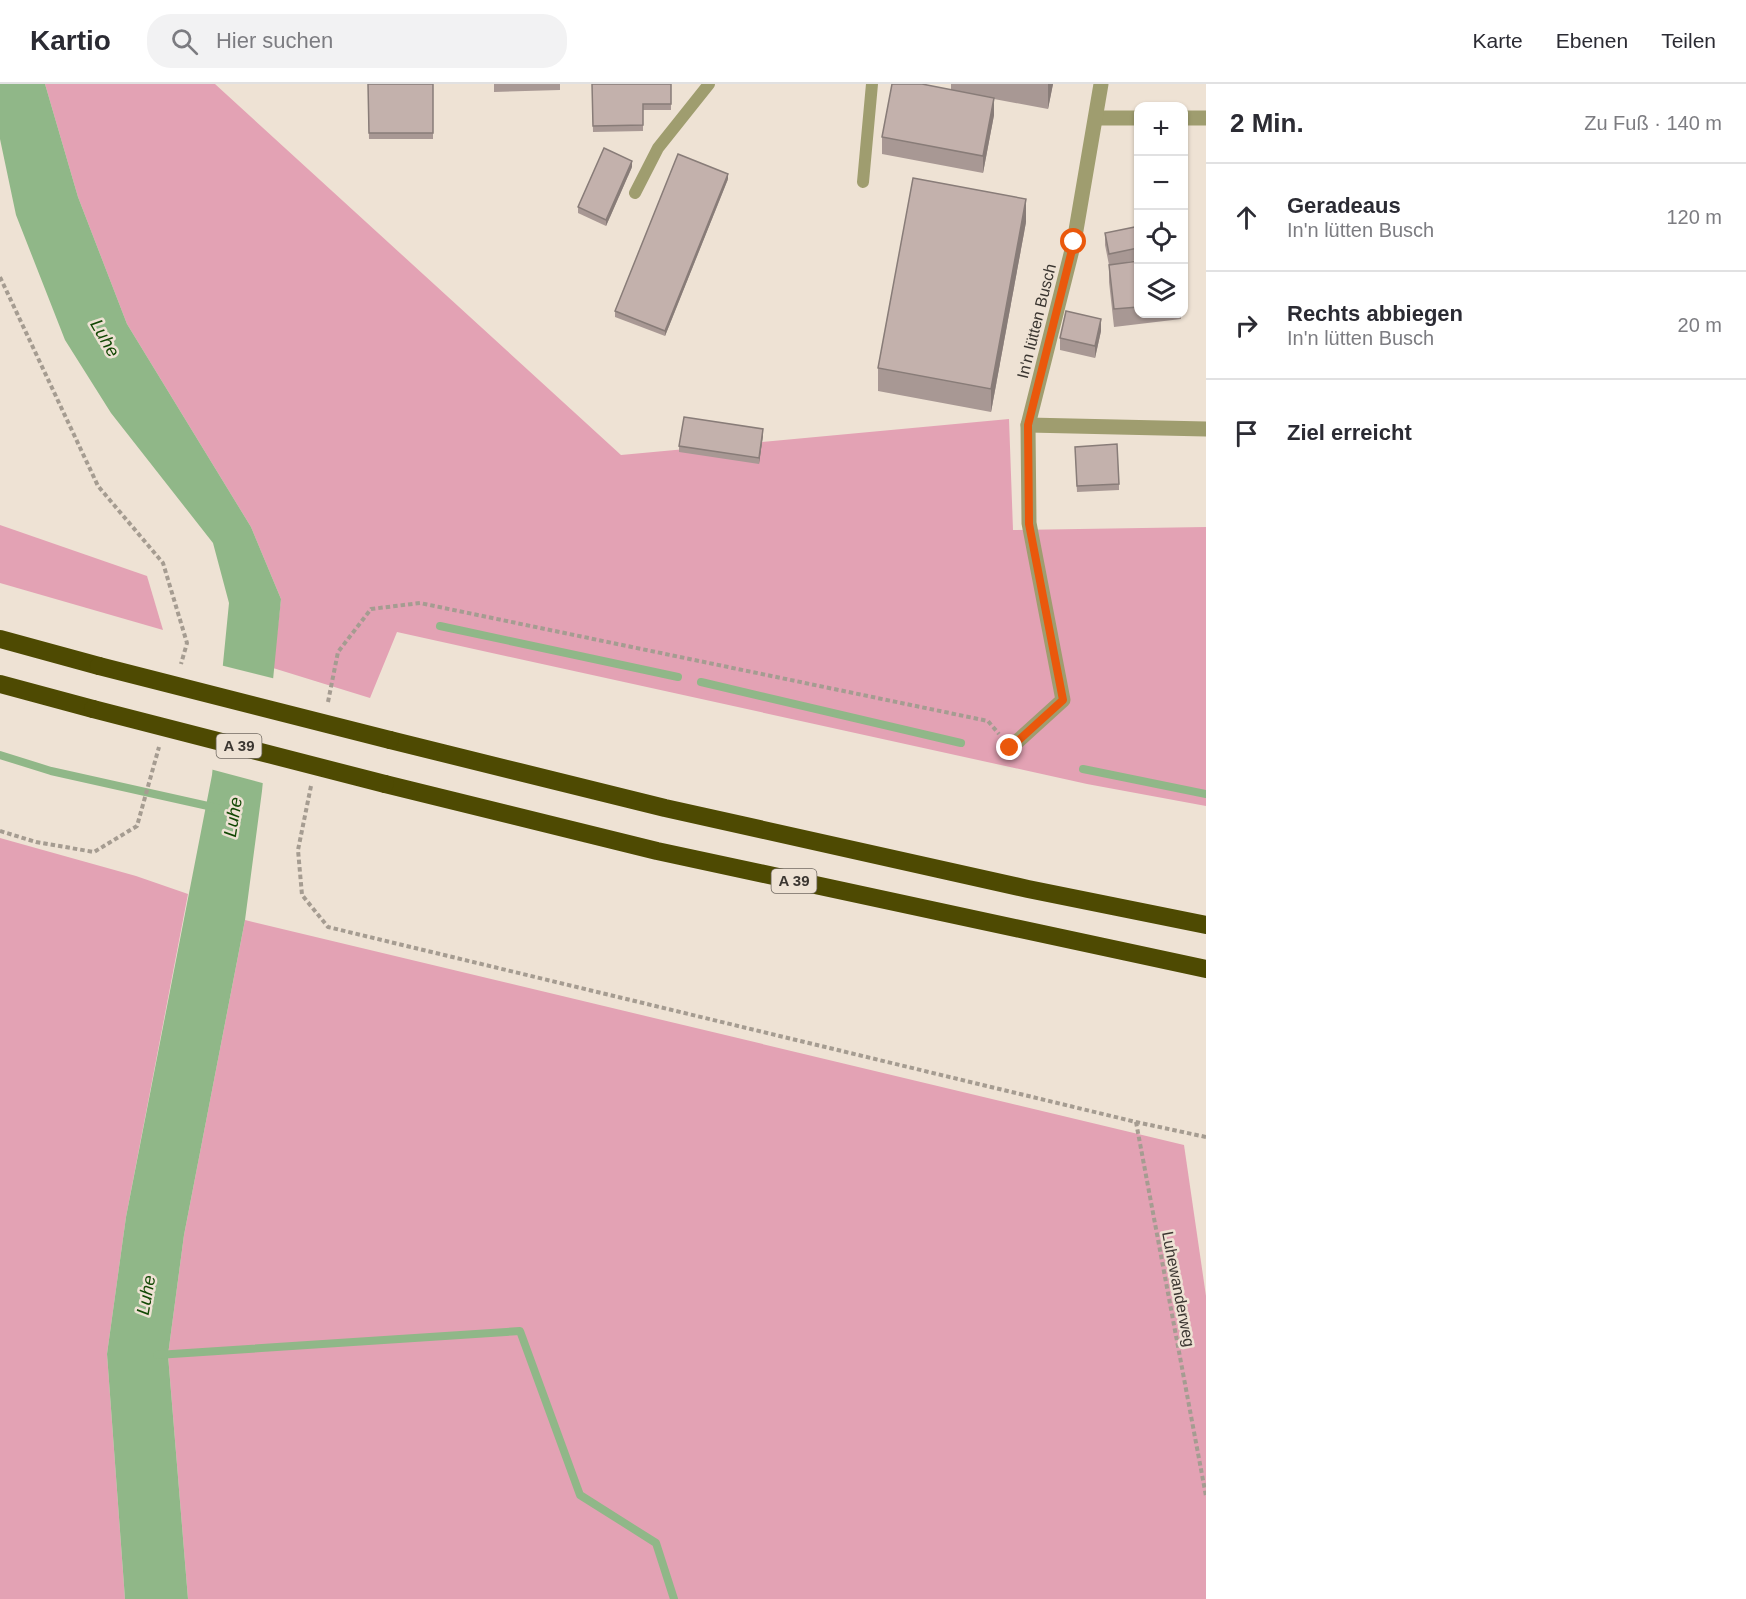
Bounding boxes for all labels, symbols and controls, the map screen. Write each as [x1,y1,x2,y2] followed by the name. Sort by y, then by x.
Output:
[147,14,567,68] search box
[30,25,111,56] text: Kartio
[168,25,201,58] icon: search
[216,28,333,53] text: Hier suchen
[1473,29,1523,52] text: Karte
[1556,29,1628,52] text: Ebenen
[1661,29,1716,52] text: Teilen
[1134,102,1188,318] map controls
[1134,102,1188,156] button: +
[1230,108,1304,138] text: 2 Min.
[1584,112,1722,134] text: Zu Fuß · 140 m
[1134,156,1188,210] button: −
[1287,193,1401,218] text: Geradeaus
[1230,201,1263,234] icon: ahead
[1666,206,1722,228] text: 120 m
[1134,210,1188,264] button: locate
[1287,219,1434,241] text: In'n lütten Busch
[1060,228,1086,254] route start
[1014,262,1059,380] street label: In'n lütten Busch
[1134,264,1188,318] button: layers
[1287,301,1463,326] text: Rechts abbiegen
[1230,309,1263,342] icon: right
[1678,314,1722,336] text: 20 m
[86,316,124,360] water label: Luhe
[1287,327,1434,349] text: In'n lütten Busch
[1230,417,1263,450] icon: arrive
[1287,420,1412,445] text: Ziel erreicht
[216,734,262,758] road number: A 39
[996,734,1022,760] route end
[220,796,246,838] water label: Luhe
[772,869,816,893] road number: A 39
[1159,1230,1198,1348] street label: Luhewanderweg
[133,1274,159,1316] water label: Luhe

